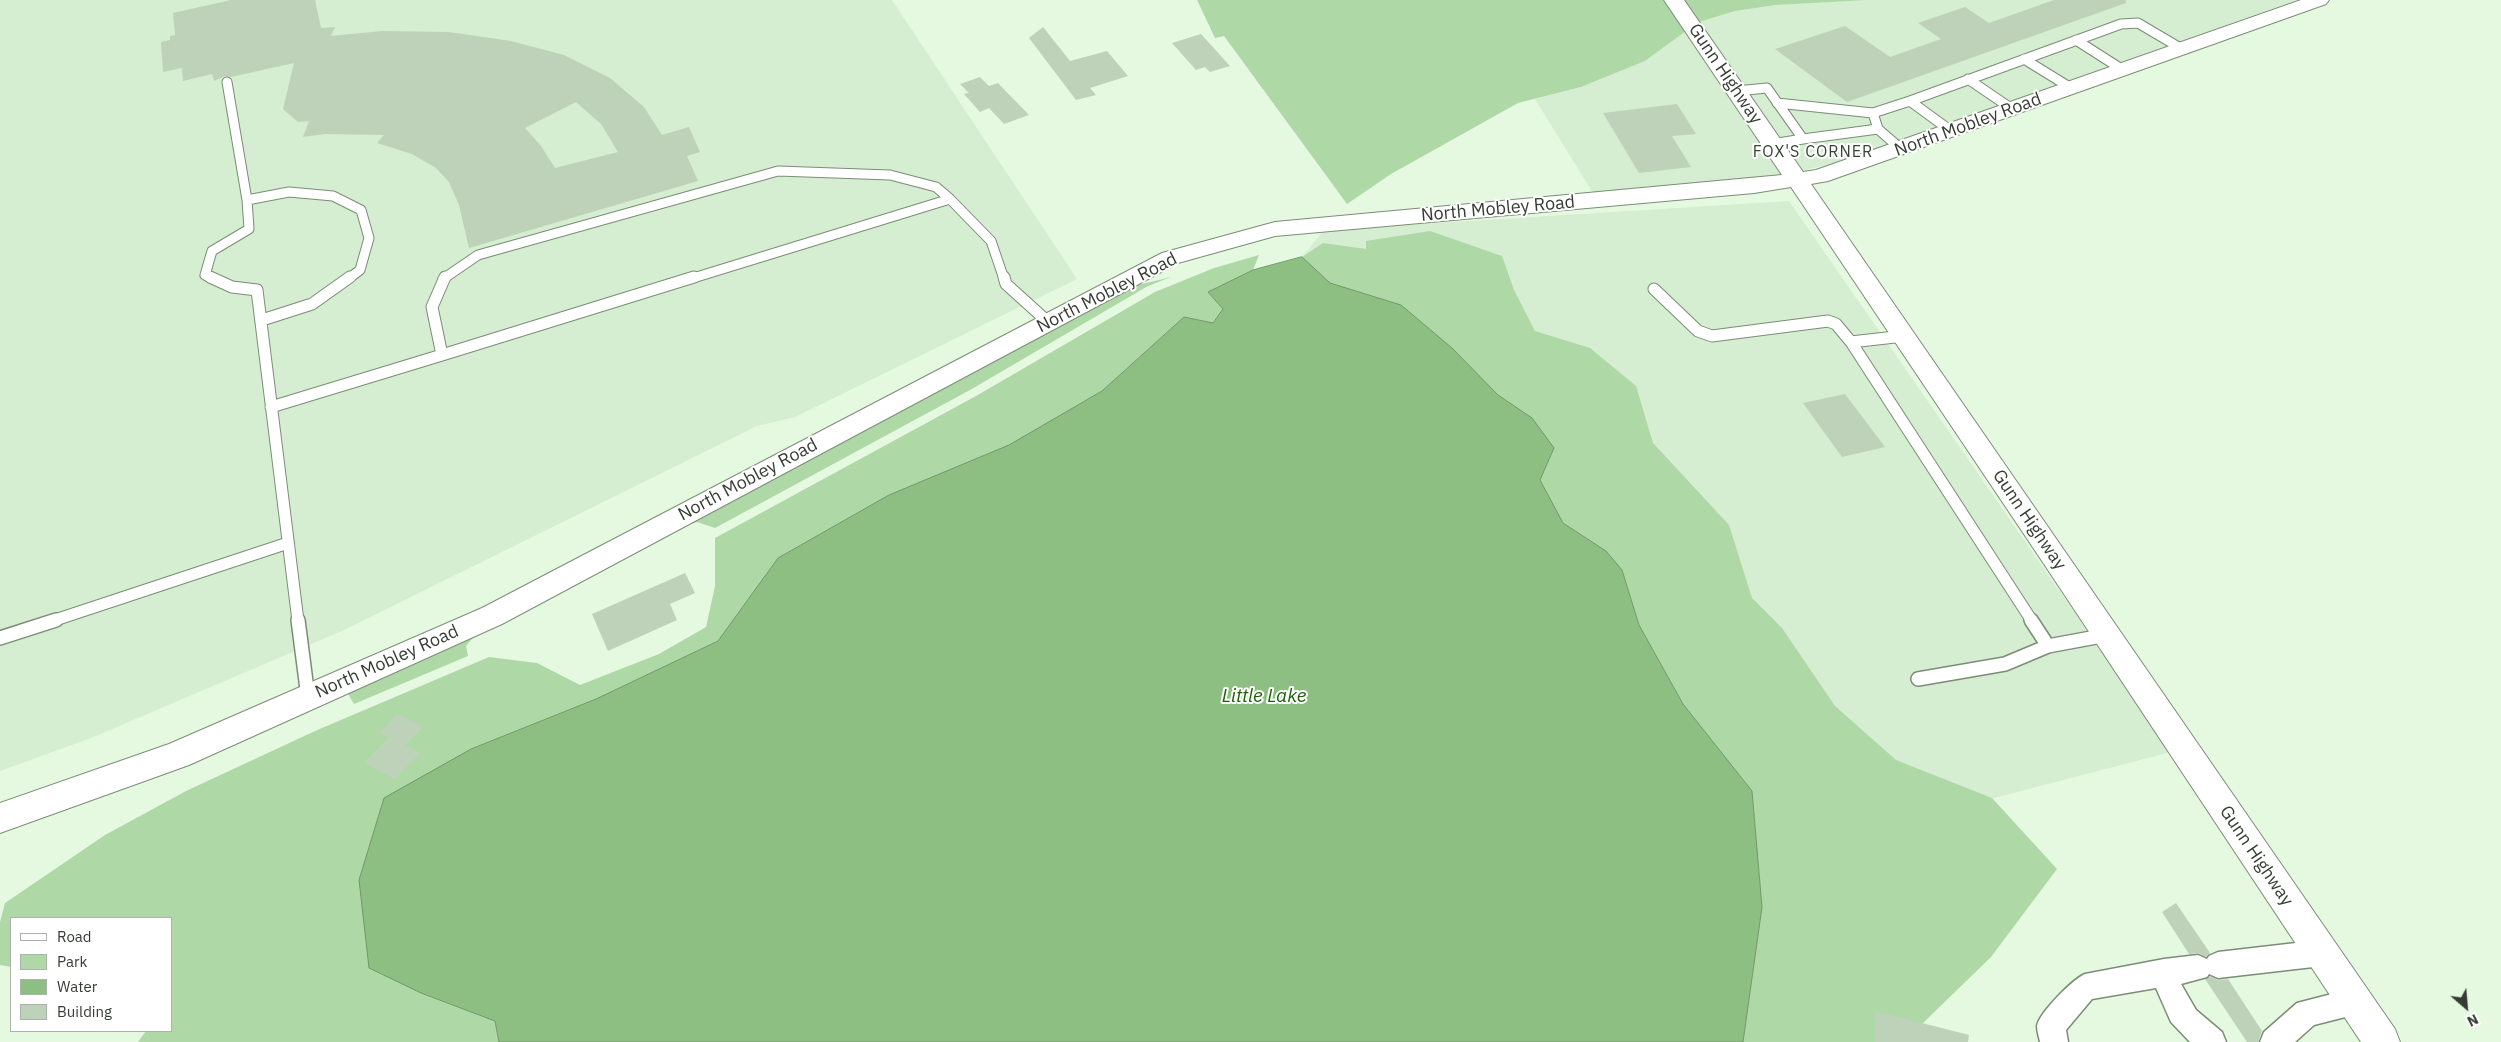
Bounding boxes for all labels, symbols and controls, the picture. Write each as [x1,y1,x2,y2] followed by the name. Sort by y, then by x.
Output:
[1683,20,1767,128] street label: Gunn Highway
[1892,88,2044,162] street label: North Mobley Road
[1751,142,1875,162] district label: FOX'S CORNER
[1420,191,1576,227] street label: North Mobley Road
[1033,248,1181,338] street label: North Mobley Road
[675,434,821,526] street label: North Mobley Road
[1987,466,2071,574] street label: Gunn Highway
[312,621,462,703] street label: North Mobley Road
[1222,686,1306,708] water label: Little Lake
[2214,802,2298,910] street label: Gunn Highway
[10,917,172,1032] legend
[57,927,92,946] text: Road
[57,952,87,971] text: Park
[57,977,97,996] text: Water
[2441,982,2491,1032] north arrow
[57,1002,112,1021] text: Building
[2464,1010,2481,1031] text: N

